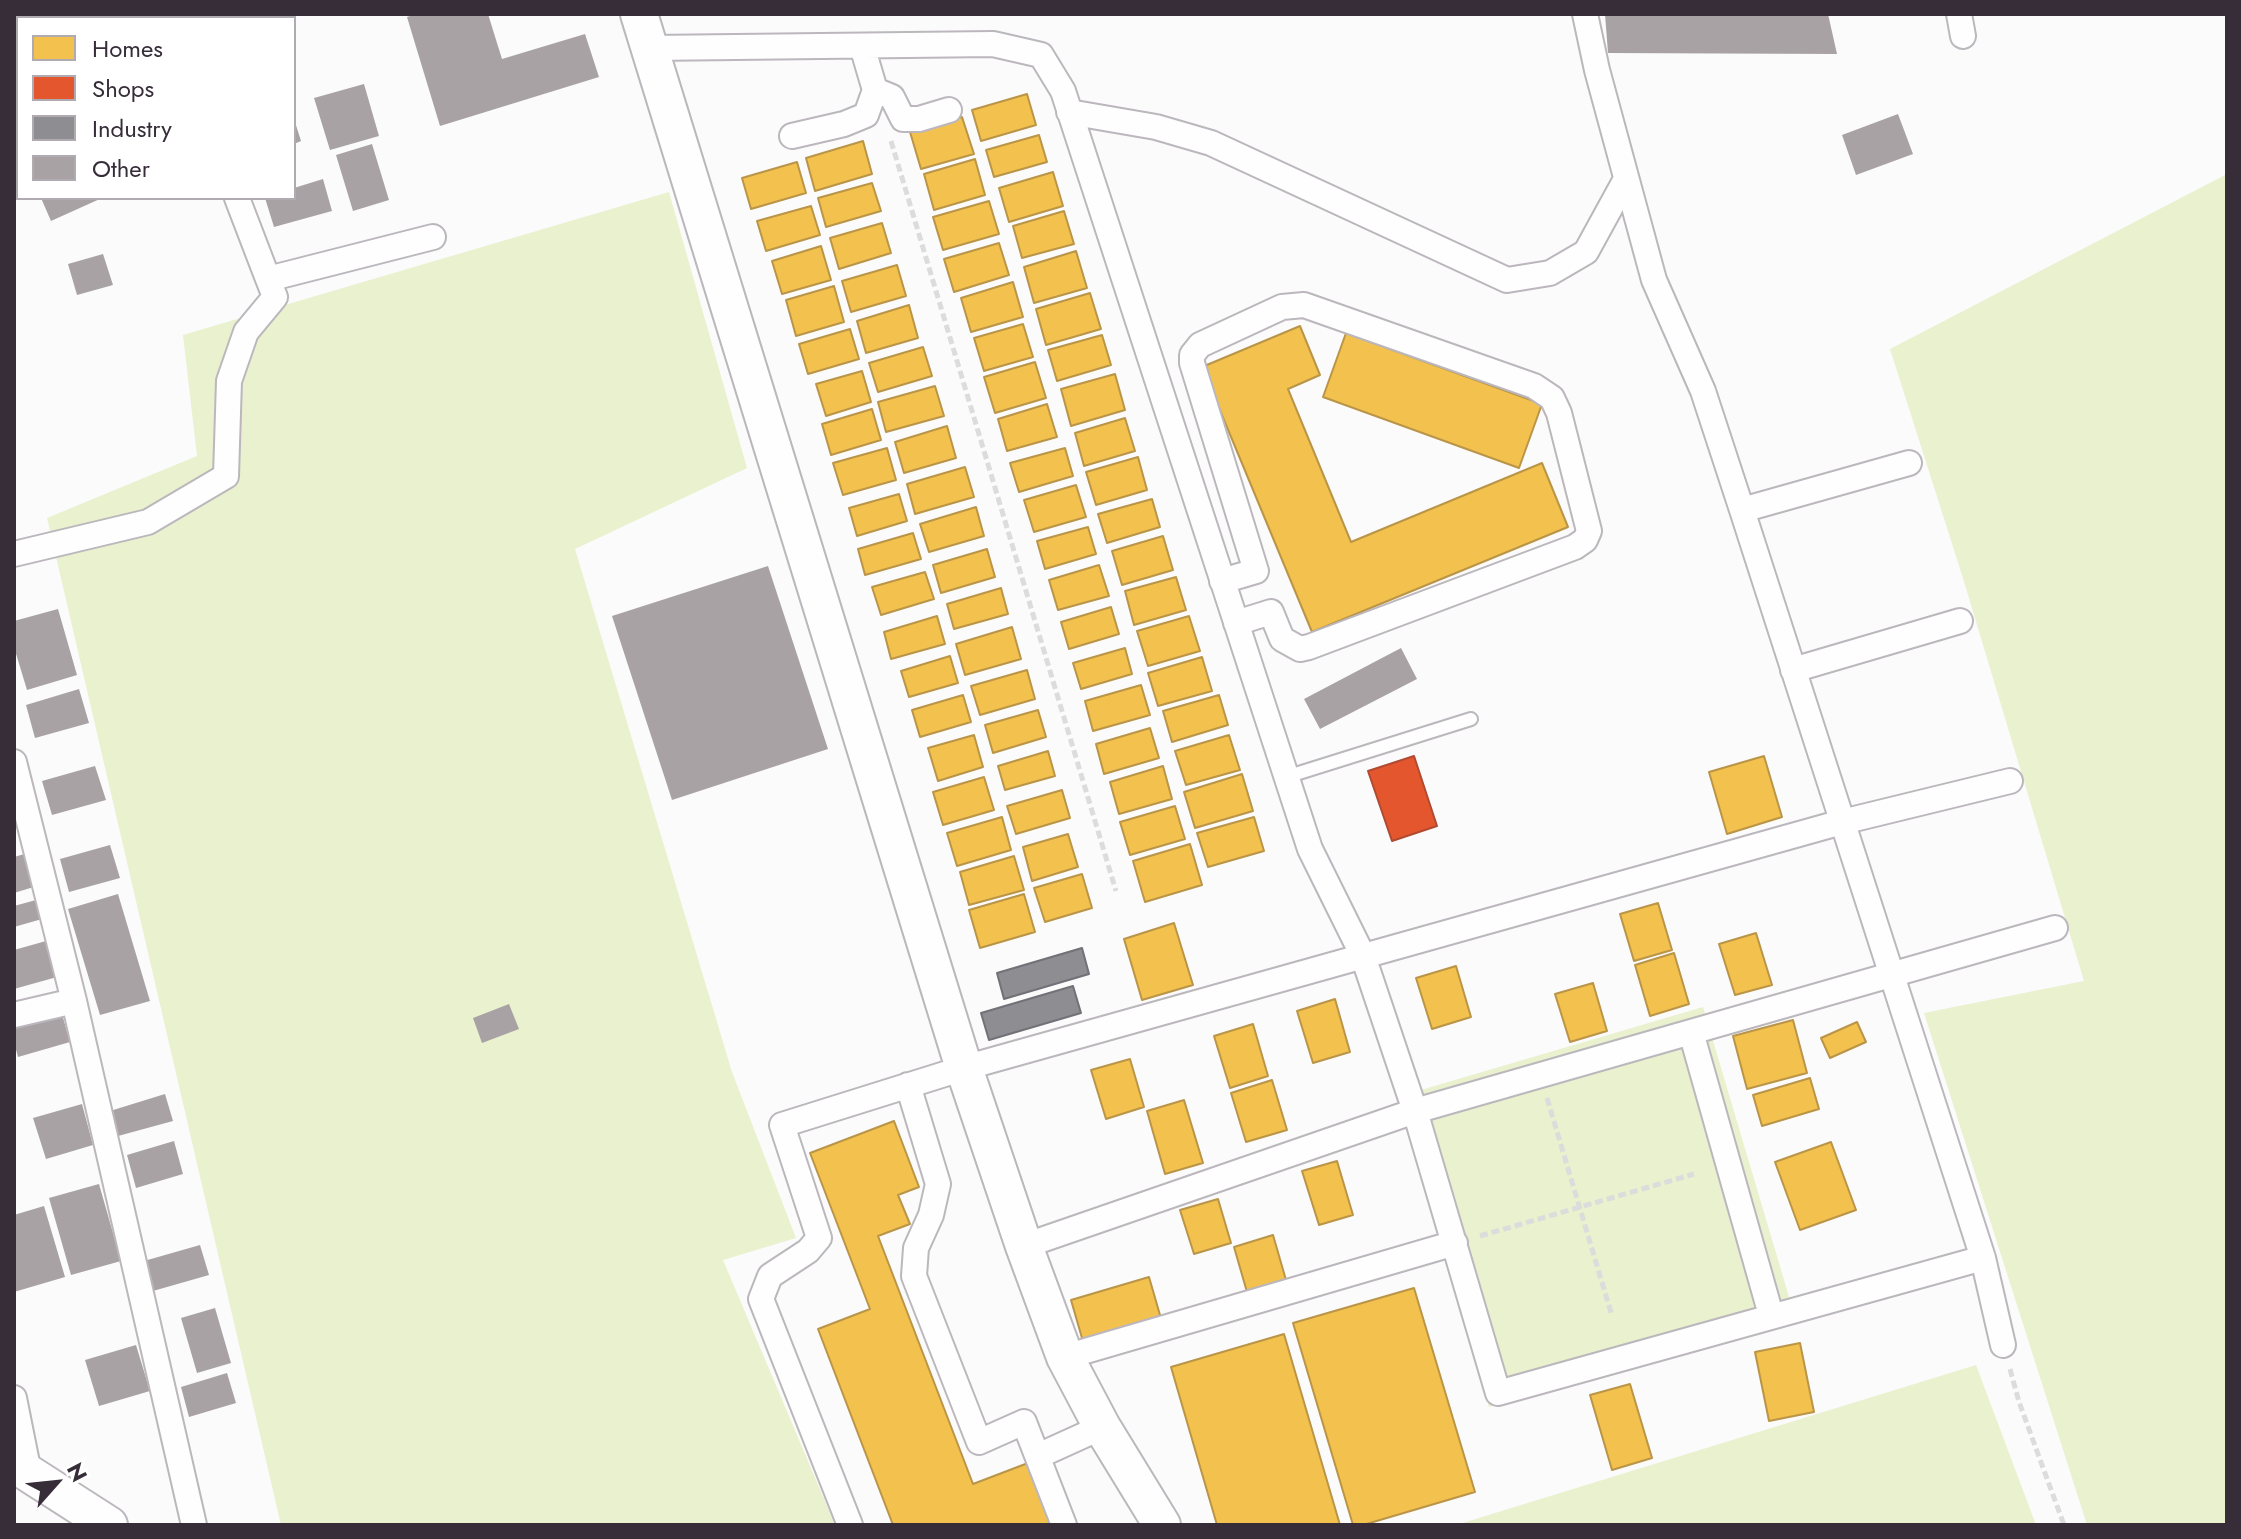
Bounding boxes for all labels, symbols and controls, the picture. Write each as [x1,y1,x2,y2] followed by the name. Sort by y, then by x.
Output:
[16,16,296,200] legend
[92,31,163,66] text: Homes
[92,71,154,106] text: Shops
[92,111,172,146] text: Industry
[92,151,150,186] text: Other
[16,1443,96,1523] north arrow
[59,1457,96,1487] text: N

